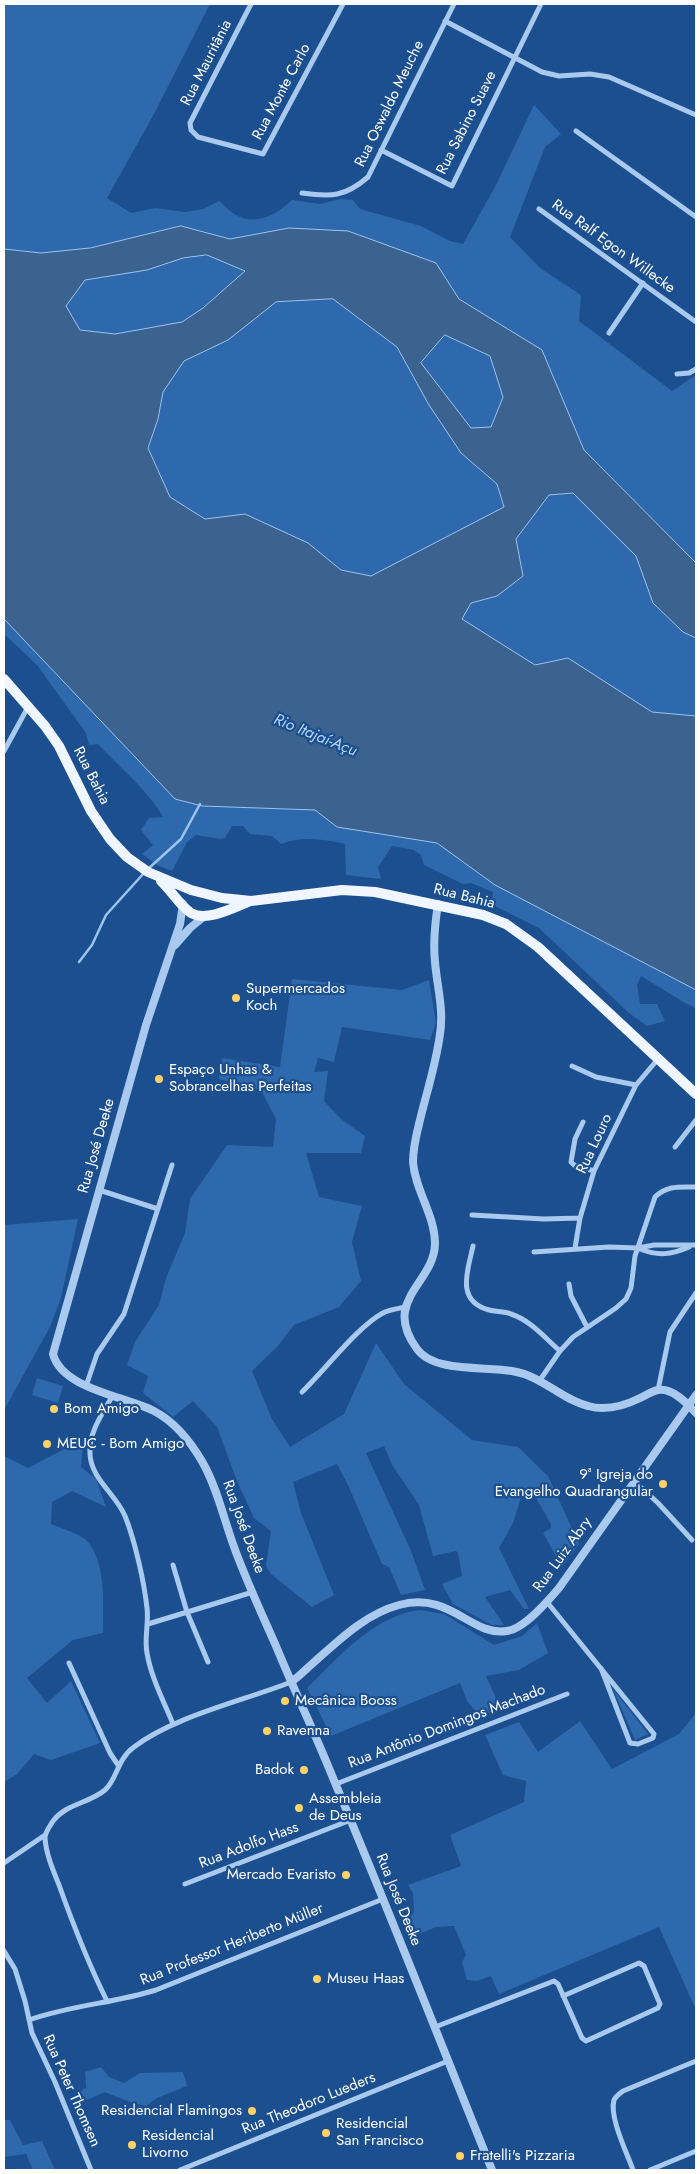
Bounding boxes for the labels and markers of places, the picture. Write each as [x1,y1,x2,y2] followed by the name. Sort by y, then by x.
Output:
[246,980,345,1015] place label: Supermercados Koch
[230,992,242,1004] marker: Supermercados Koch
[169,1061,312,1096] place label: Espaço Unhas & Sobrancelhas Perfeitas
[153,1073,165,1085] marker: Espaço Unhas & Sobrancelhas Perfeitas
[64,1400,139,1418] place label: Bom Amigo
[48,1403,60,1415] marker: Bom Amigo
[57,1435,184,1453] place label: MEUC - Bom Amigo
[41,1438,53,1450] marker: MEUC - Bom Amigo
[495,1466,653,1501] place label: 9ª Igreja do Evangelho Quadrangular
[657,1478,669,1490] marker: 9ª Igreja do Evangelho Quadrangular
[295,1692,397,1710] place label: Mecânica Booss
[279,1695,291,1707] marker: Mecânica Booss
[277,1722,330,1740] place label: Ravenna
[261,1725,273,1737] marker: Ravenna
[255,1761,294,1779] place label: Badok
[298,1764,310,1776] marker: Badok
[309,1790,381,1825] place label: Assembleia de Deus
[293,1802,305,1814] marker: Assembleia de Deus
[227,1866,336,1884] place label: Mercado Evaristo
[340,1869,352,1881] marker: Mercado Evaristo
[327,1970,404,1988] place label: Museu Haas
[311,1973,323,1985] marker: Museu Haas
[101,2102,242,2120] place label: Residencial Flamingos
[246,2105,258,2117] marker: Residencial Flamingos
[336,2115,424,2150] place label: Residencial San Francisco
[142,2127,214,2162] place label: Residencial Livorno
[320,2127,332,2139] marker: Residencial San Francisco
[126,2139,138,2151] marker: Residencial Livorno
[470,2147,575,2165] place label: Fratelli's Pizzaria
[454,2150,466,2162] marker: Fratelli's Pizzaria

